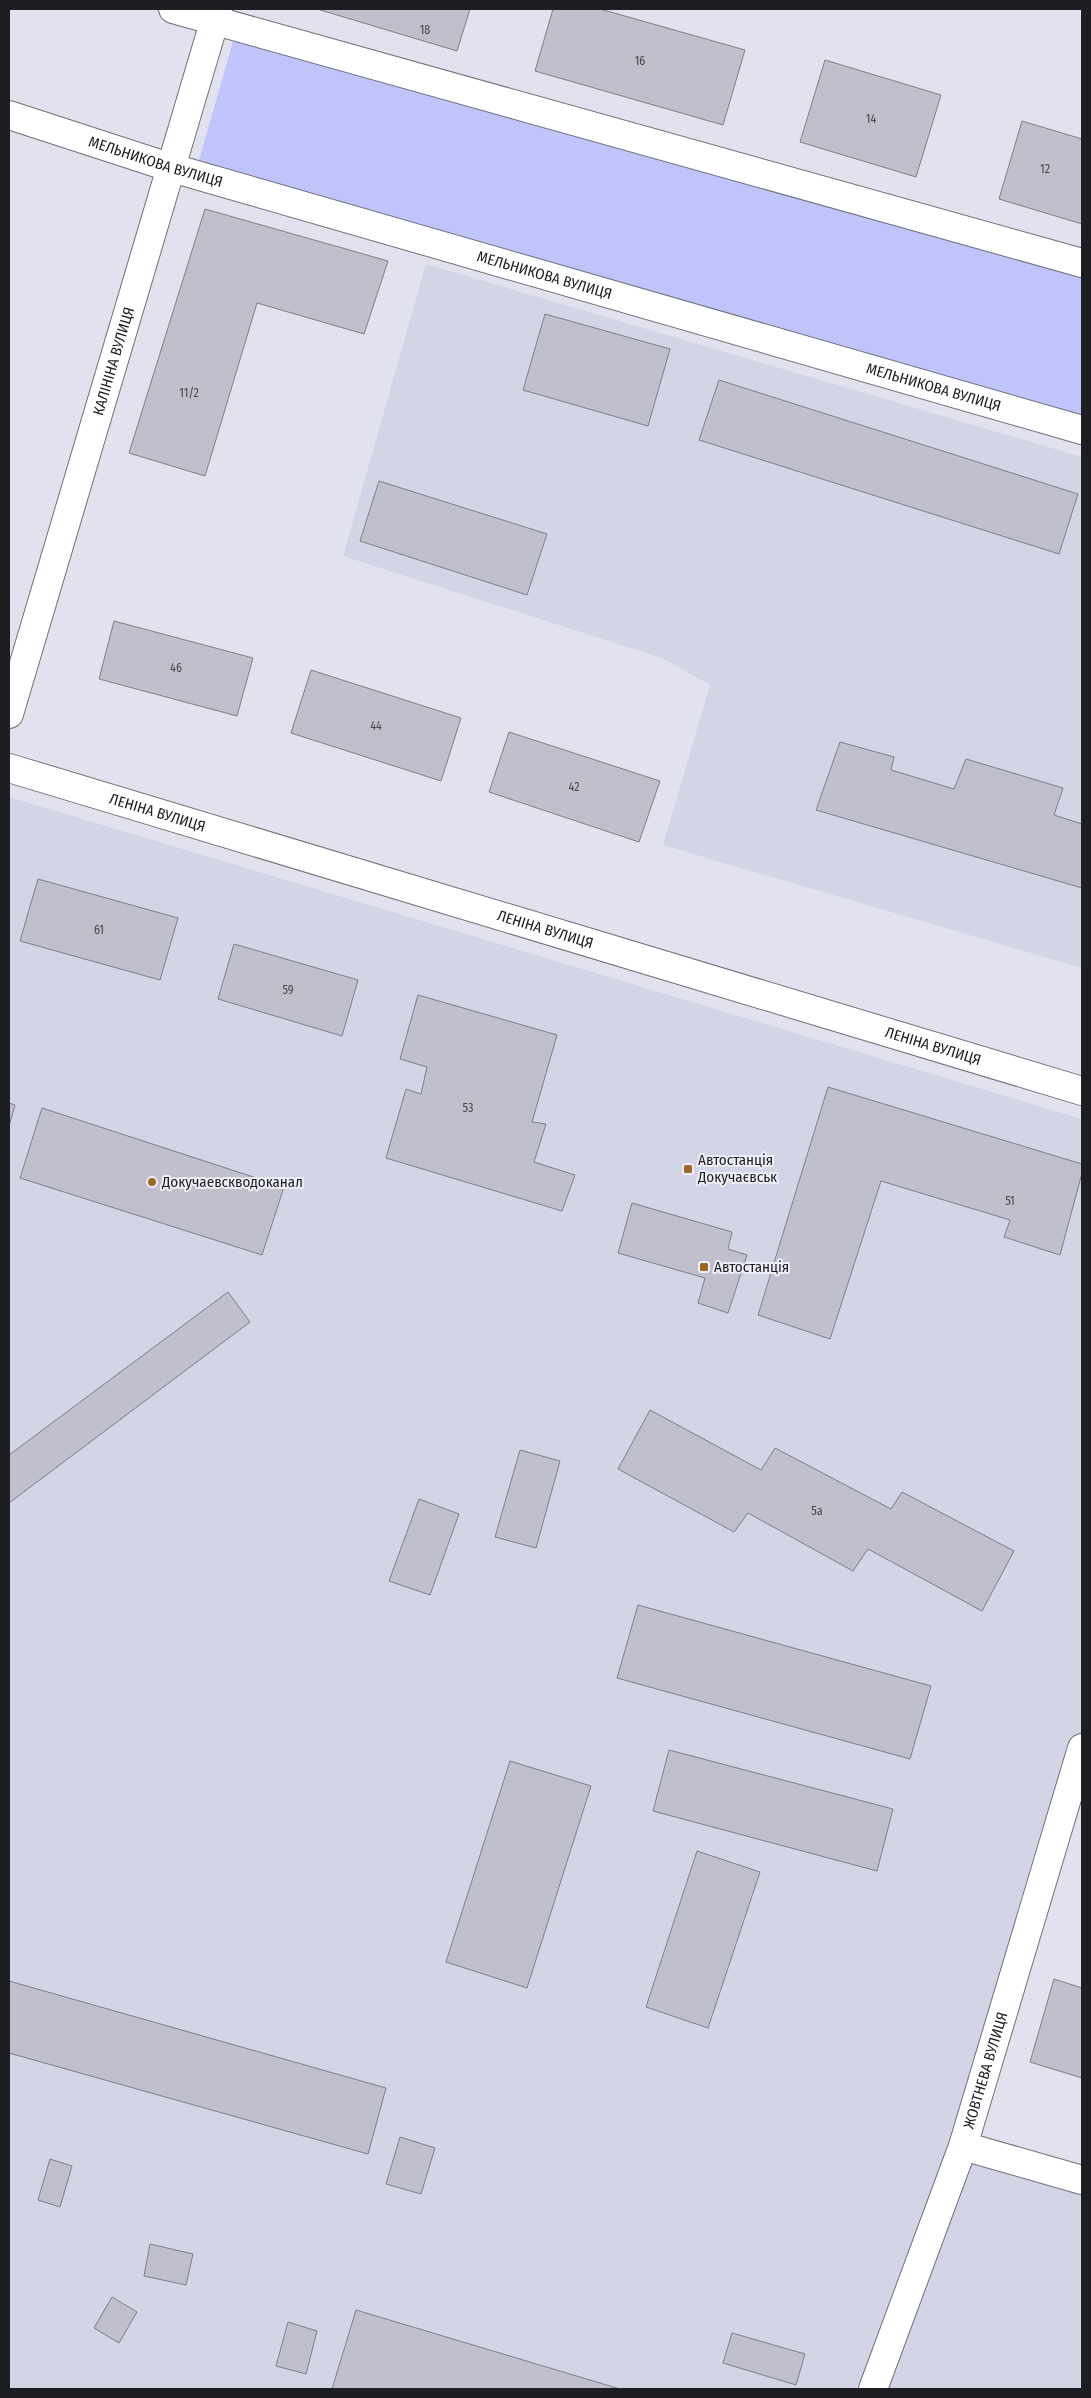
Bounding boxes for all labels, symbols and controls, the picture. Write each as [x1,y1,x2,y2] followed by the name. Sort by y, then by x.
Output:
[420,23,430,37] house number: 18
[635,54,645,68] house number: 16
[866,112,876,126] house number: 14
[86,133,225,191] street label: МЕЛЬНИКОВА ВУЛИЦЯ
[1040,162,1050,176] house number: 12
[475,247,614,303] street label: МЕЛЬНИКОВА ВУЛИЦЯ
[89,305,138,418] street label: КАЛІНІНА ВУЛИЦЯ
[864,359,1003,415] street label: МЕЛЬНИКОВА ВУЛИЦЯ
[179,386,199,400] house number: 11/2
[170,661,182,675] house number: 46
[370,719,382,733] house number: 44
[569,780,579,794] house number: 42
[107,790,208,836] street label: ЛЕНІНА ВУЛИЦЯ
[495,906,595,952] street label: ЛЕНІНА ВУЛИЦЯ
[94,923,104,937] house number: 61
[282,983,294,997] house number: 59
[883,1023,983,1069] street label: ЛЕНІНА ВУЛИЦЯ
[463,1101,473,1115] house number: 53
[697,1151,777,1186] place label: Автостанція Докучаєвськ
[682,1163,694,1175] marker: Автостанція Докучаєвськ
[161,1173,303,1191] place label: Докучаевскводоканал
[146,1176,158,1188] marker: Докучаевскводоканал
[1005,1194,1015,1208] house number: 51
[714,1258,789,1276] place label: Автостанція
[698,1261,710,1273] marker: Автостанція
[811,1504,823,1518] house number: 5а
[960,2010,1012,2131] street label: ЖОВТНЕВА ВУЛИЦЯ

